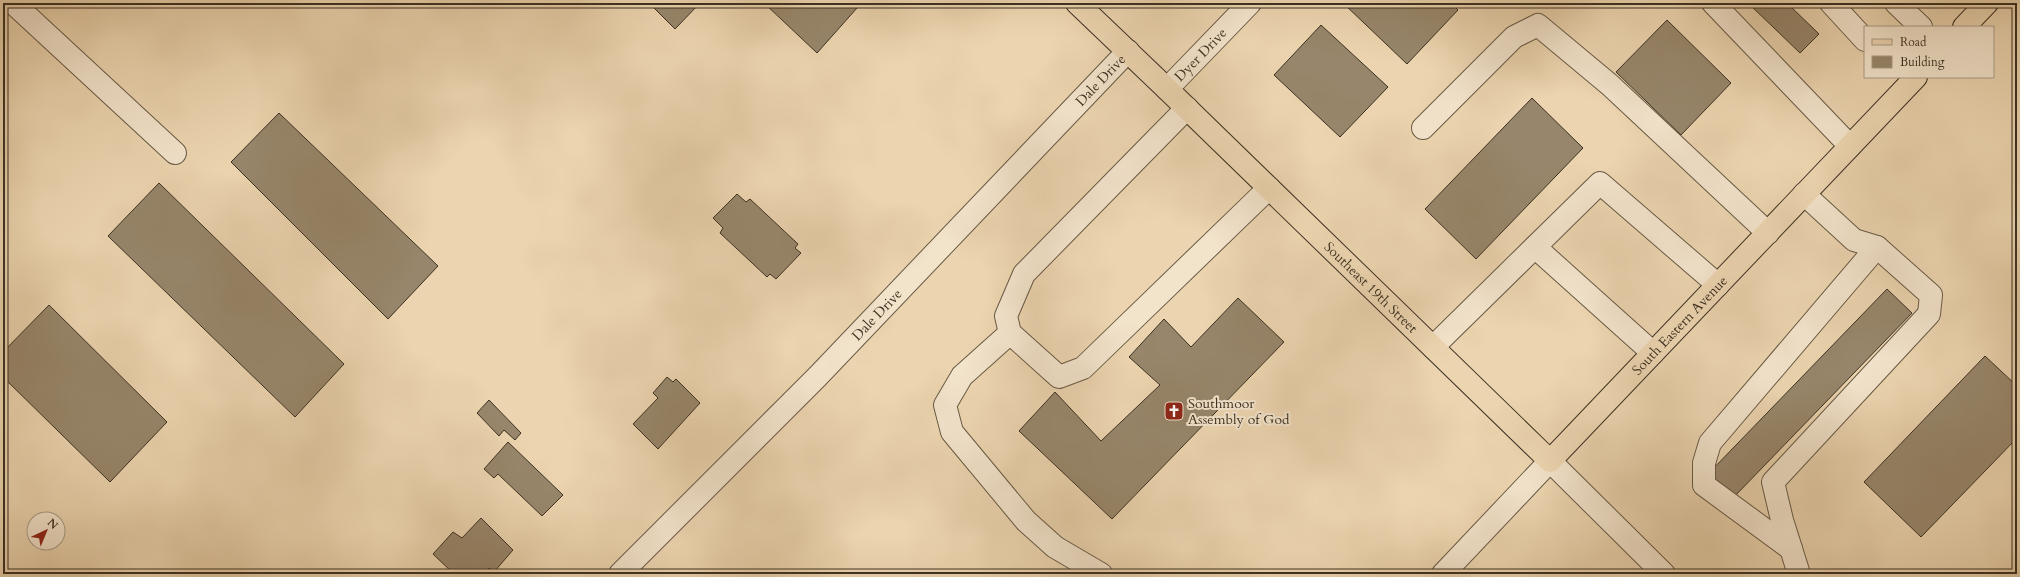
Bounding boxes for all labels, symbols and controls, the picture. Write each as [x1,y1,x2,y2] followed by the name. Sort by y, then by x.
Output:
[1170,24,1231,86] street label: Dyer Drive
[1864,26,1994,78] legend
[1900,34,1927,50] text: Road
[1071,50,1130,110] street label: Dale Drive
[1900,54,1945,70] text: Building
[1320,238,1422,338] street label: Southeast 19th Street
[1628,272,1732,379] street label: South Eastern Avenue
[848,285,906,345] street label: Dale Drive
[1188,394,1290,429] place label: Southmoor Assembly of God
[1163,400,1185,422] church icon: Southmoor Assembly of God
[26,511,66,551] north arrow
[44,515,62,533] text: N

